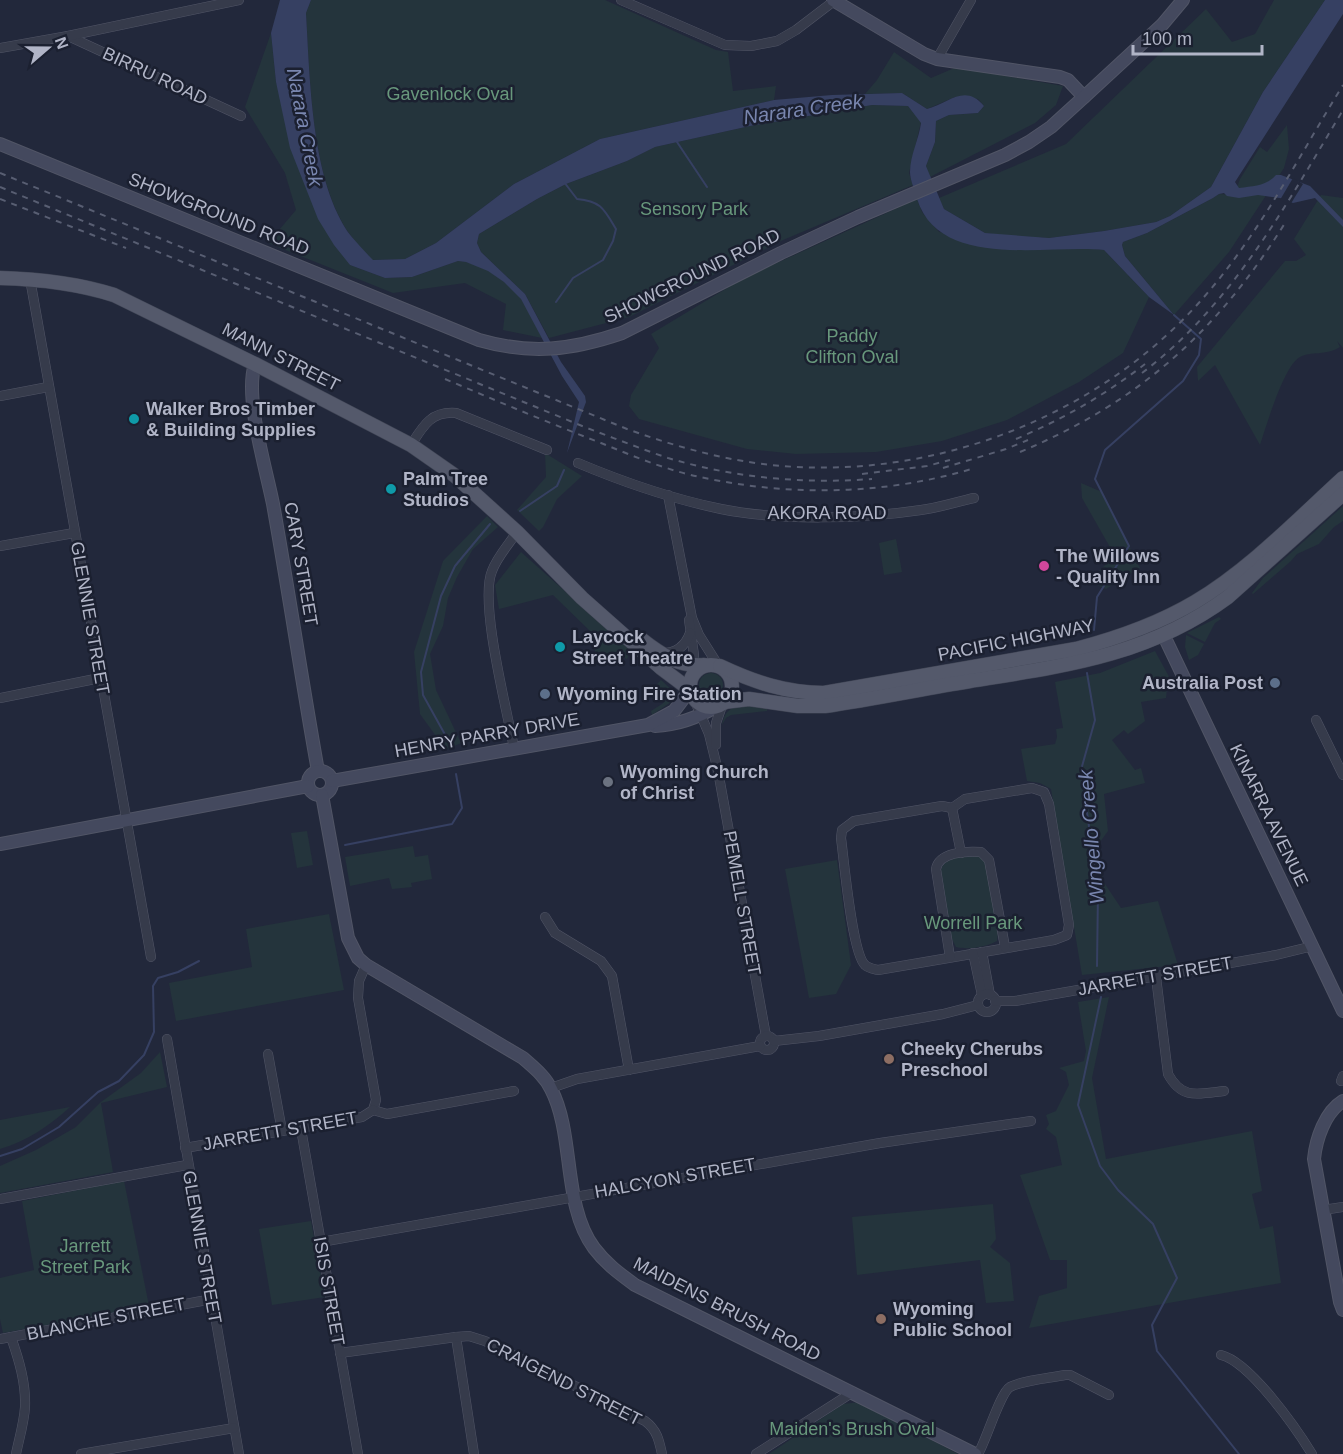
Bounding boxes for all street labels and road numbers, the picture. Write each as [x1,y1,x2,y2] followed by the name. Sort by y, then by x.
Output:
[100,43,210,109] street label: BIRRU ROAD
[126,169,312,259] street label: SHOWGROUND ROAD
[601,225,783,327] street label: SHOWGROUND ROAD
[219,319,343,395] street label: MANN STREET
[280,501,322,627] street label: CARY STREET
[767,503,887,523] street label: AKORA ROAD
[67,540,113,696] street label: GLENNIE STREET
[936,615,1096,665] street label: PACIFIC HIGHWAY
[393,709,581,761] street label: HENRY PARRY DRIVE
[1226,741,1312,889] street label: KINARRA AVENUE
[719,829,765,977] street label: PEMELL STREET
[1076,953,1234,999] street label: JARRETT STREET
[201,1108,359,1154] street label: JARRETT STREET
[593,1154,757,1202] street label: HALCYON STREET
[179,1169,225,1325] street label: GLENNIE STREET
[310,1235,348,1347] street label: ISIS STREET
[630,1253,824,1365] street label: MAIDENS BRUSH ROAD
[25,1294,187,1344] street label: BLANCHE STREET
[483,1334,645,1430] street label: CRAIGEND STREET

